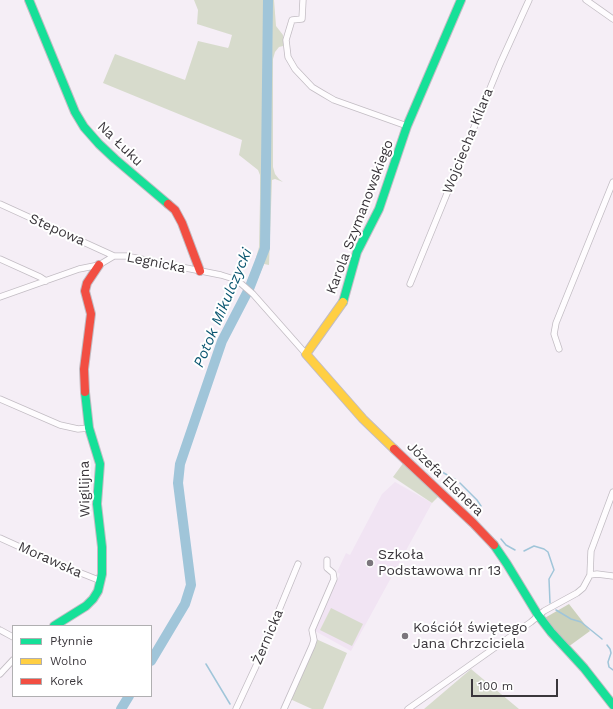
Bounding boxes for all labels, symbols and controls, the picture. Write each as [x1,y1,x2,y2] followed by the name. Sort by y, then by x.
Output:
[439,86,497,196] street label: Wojciecha Kilara
[94,118,146,170] street label: Na Łuku
[323,137,397,297] street label: Karola Szymanowskiego
[26,210,88,250] street label: Stepowa
[190,246,256,370] water label: Potok Mikulczycki
[125,249,187,277] street label: Legnicka
[403,438,487,520] street label: Józefa Elsnera
[76,461,94,517] street label: Wigilijna
[15,538,85,582] street label: Morawska
[378,547,501,580] place label: Szkoła Podstawowa nr 13
[365,558,375,568] marker: Szkoła Podstawowa nr 13
[249,607,287,667] street label: Żernicka
[413,620,527,652] place label: Kościół świętego Jana Chrzciciela
[12,625,152,697] legend
[400,631,410,641] marker: Kościół świętego Jana Chrzciciela
[50,634,93,648] text: Płynnie
[50,654,87,668] text: Wolno
[473,671,560,697] scale bar
[50,674,83,688] text: Korek
[478,679,513,693] text: 100 m

